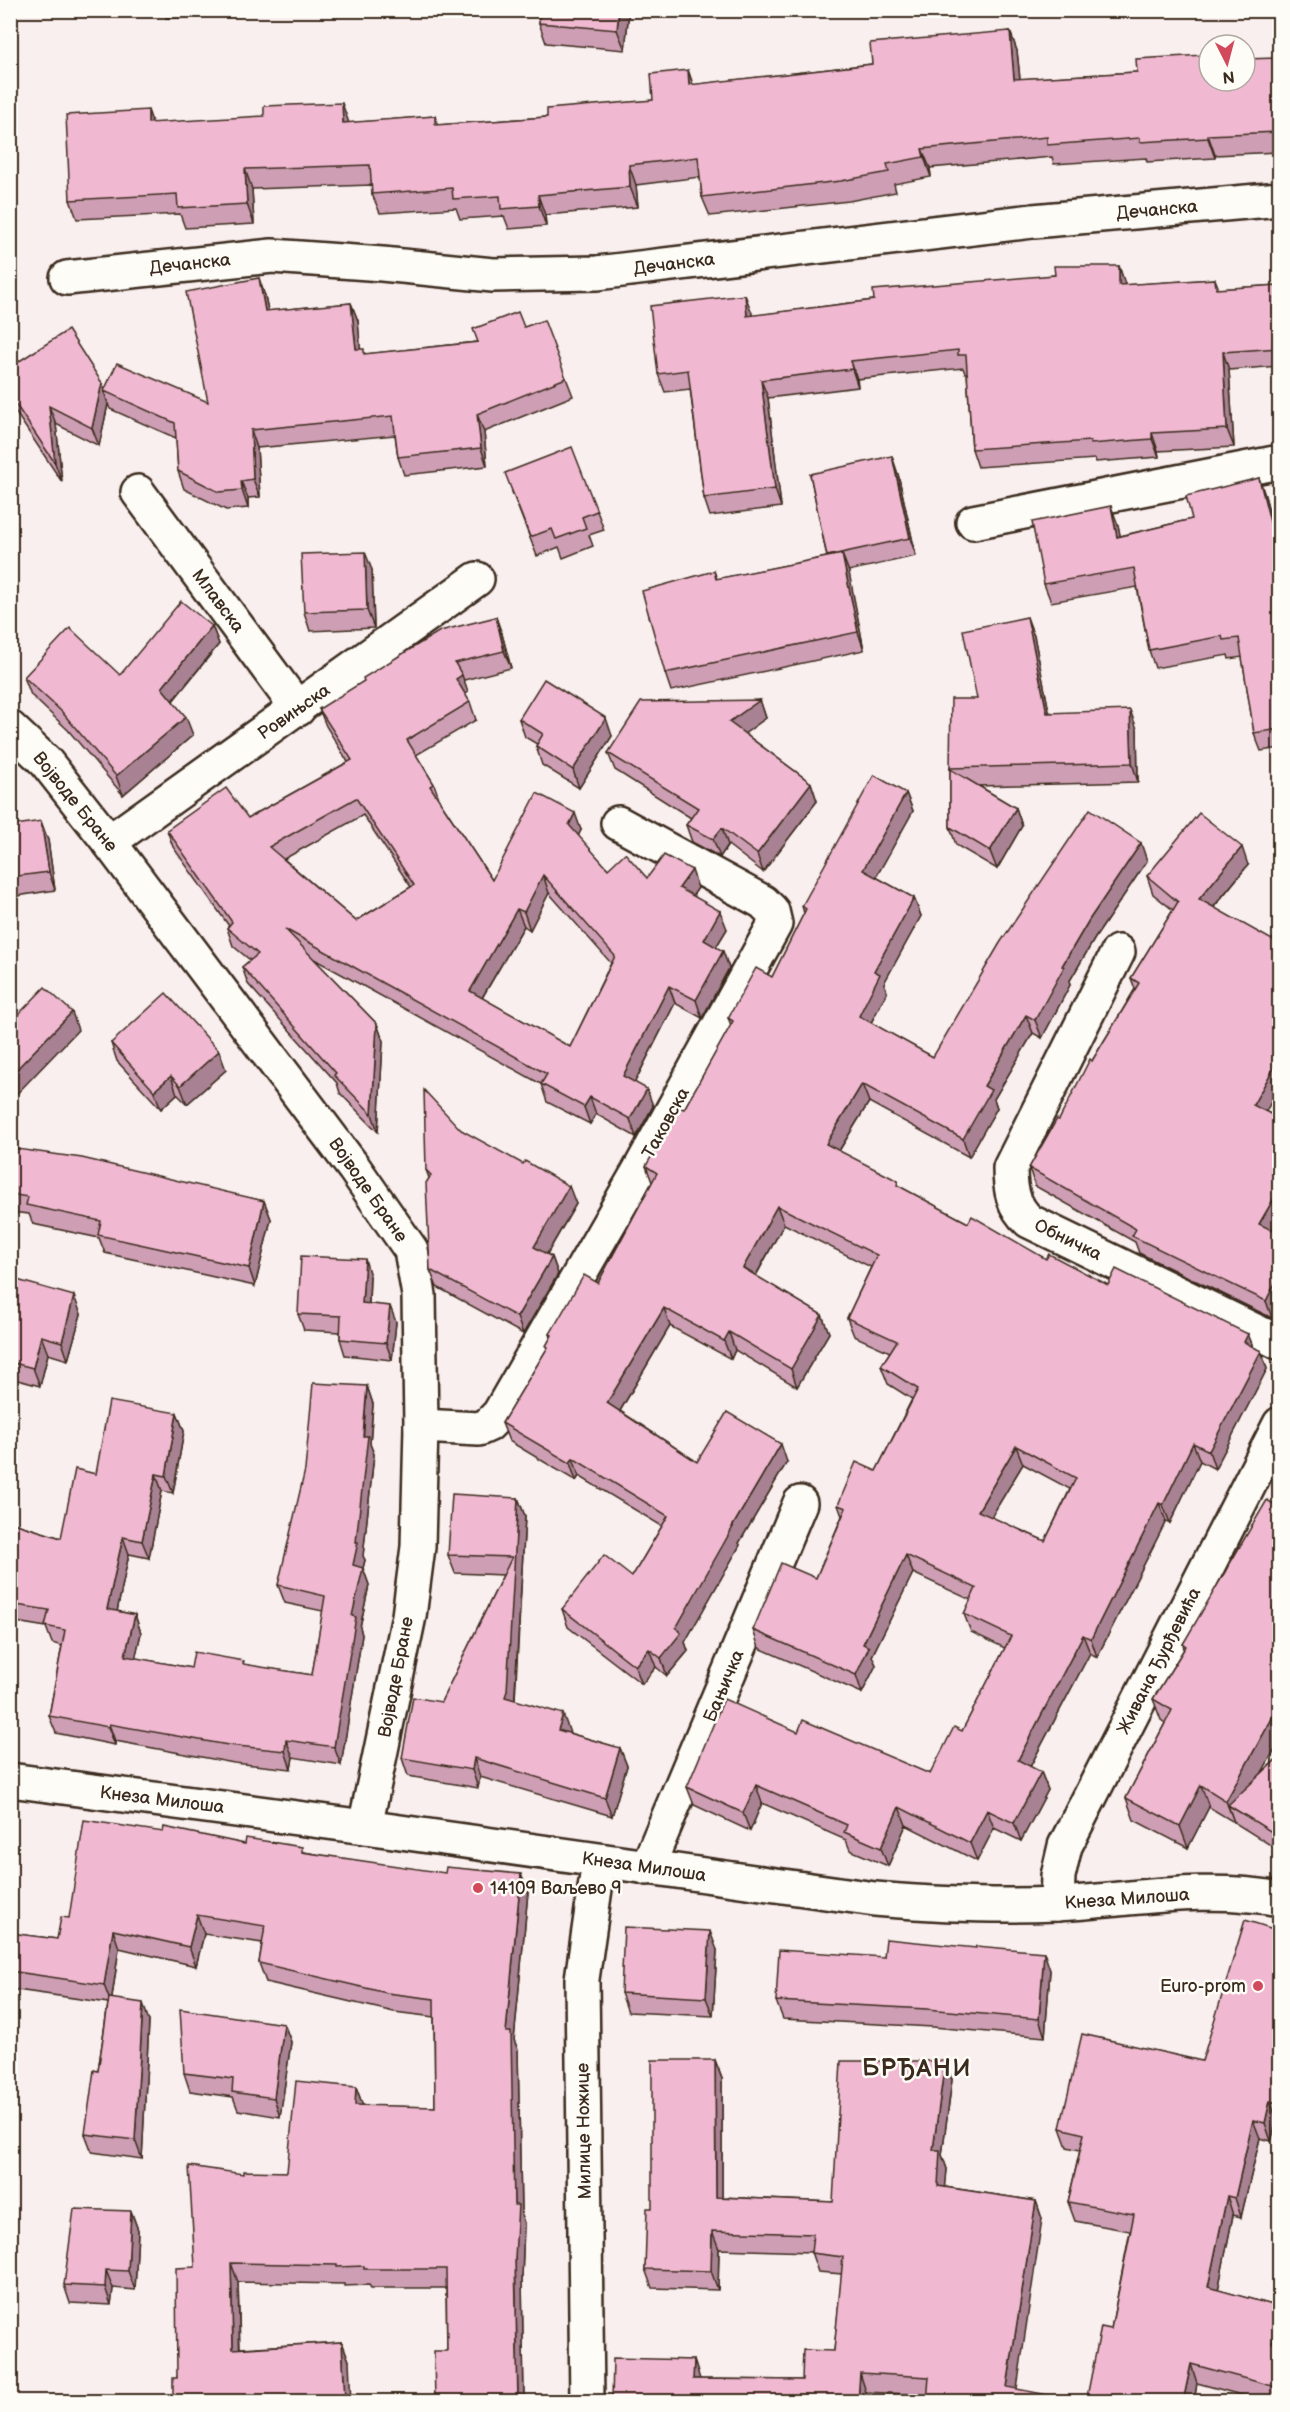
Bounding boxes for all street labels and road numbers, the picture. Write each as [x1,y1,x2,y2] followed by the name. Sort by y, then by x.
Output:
[1115,196,1199,224] street label: Дечанска
[148,249,232,279] street label: Дечанска
[632,249,716,279] street label: Дечанска
[187,565,249,637] street label: Млавска
[254,679,334,744] street label: Ровињска
[28,748,122,856] street label: Војводе Бране
[638,1084,694,1162] street label: Таковска
[324,1134,412,1246] street label: Војводе Бране
[1031,1215,1105,1265] street label: Обничка
[1113,1584,1205,1738] street label: Живана Ђурђевића
[374,1615,418,1739] street label: Војводе Бране
[699,1646,749,1725] street label: Бањичка
[99,1782,226,1818] street label: Кнеза Милоша
[581,1848,708,1886] street label: Кнеза Милоша
[1064,1884,1191,1914] street label: Кнеза Милоша
[572,2063,596,2199] street label: Милице Ножице

